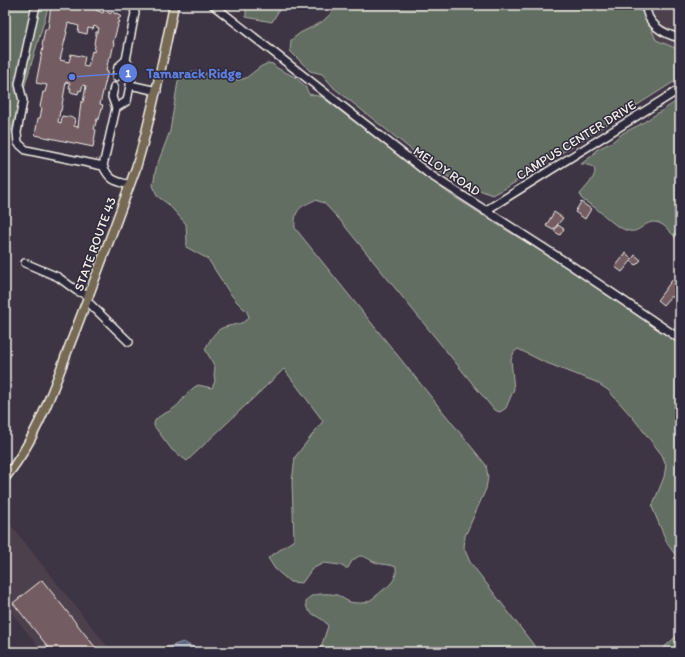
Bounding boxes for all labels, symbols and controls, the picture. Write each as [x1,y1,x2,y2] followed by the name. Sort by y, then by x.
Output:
[118,60,250,86] callout: Tamarack Ridge
[145,65,242,82] text: Tamarack Ridge
[125,66,131,80] text: 1
[513,97,639,183] street label: CAMPUS CENTER DRIVE
[411,143,483,199] street label: MELOY ROAD
[71,195,119,293] street label: STATE ROUTE 43

